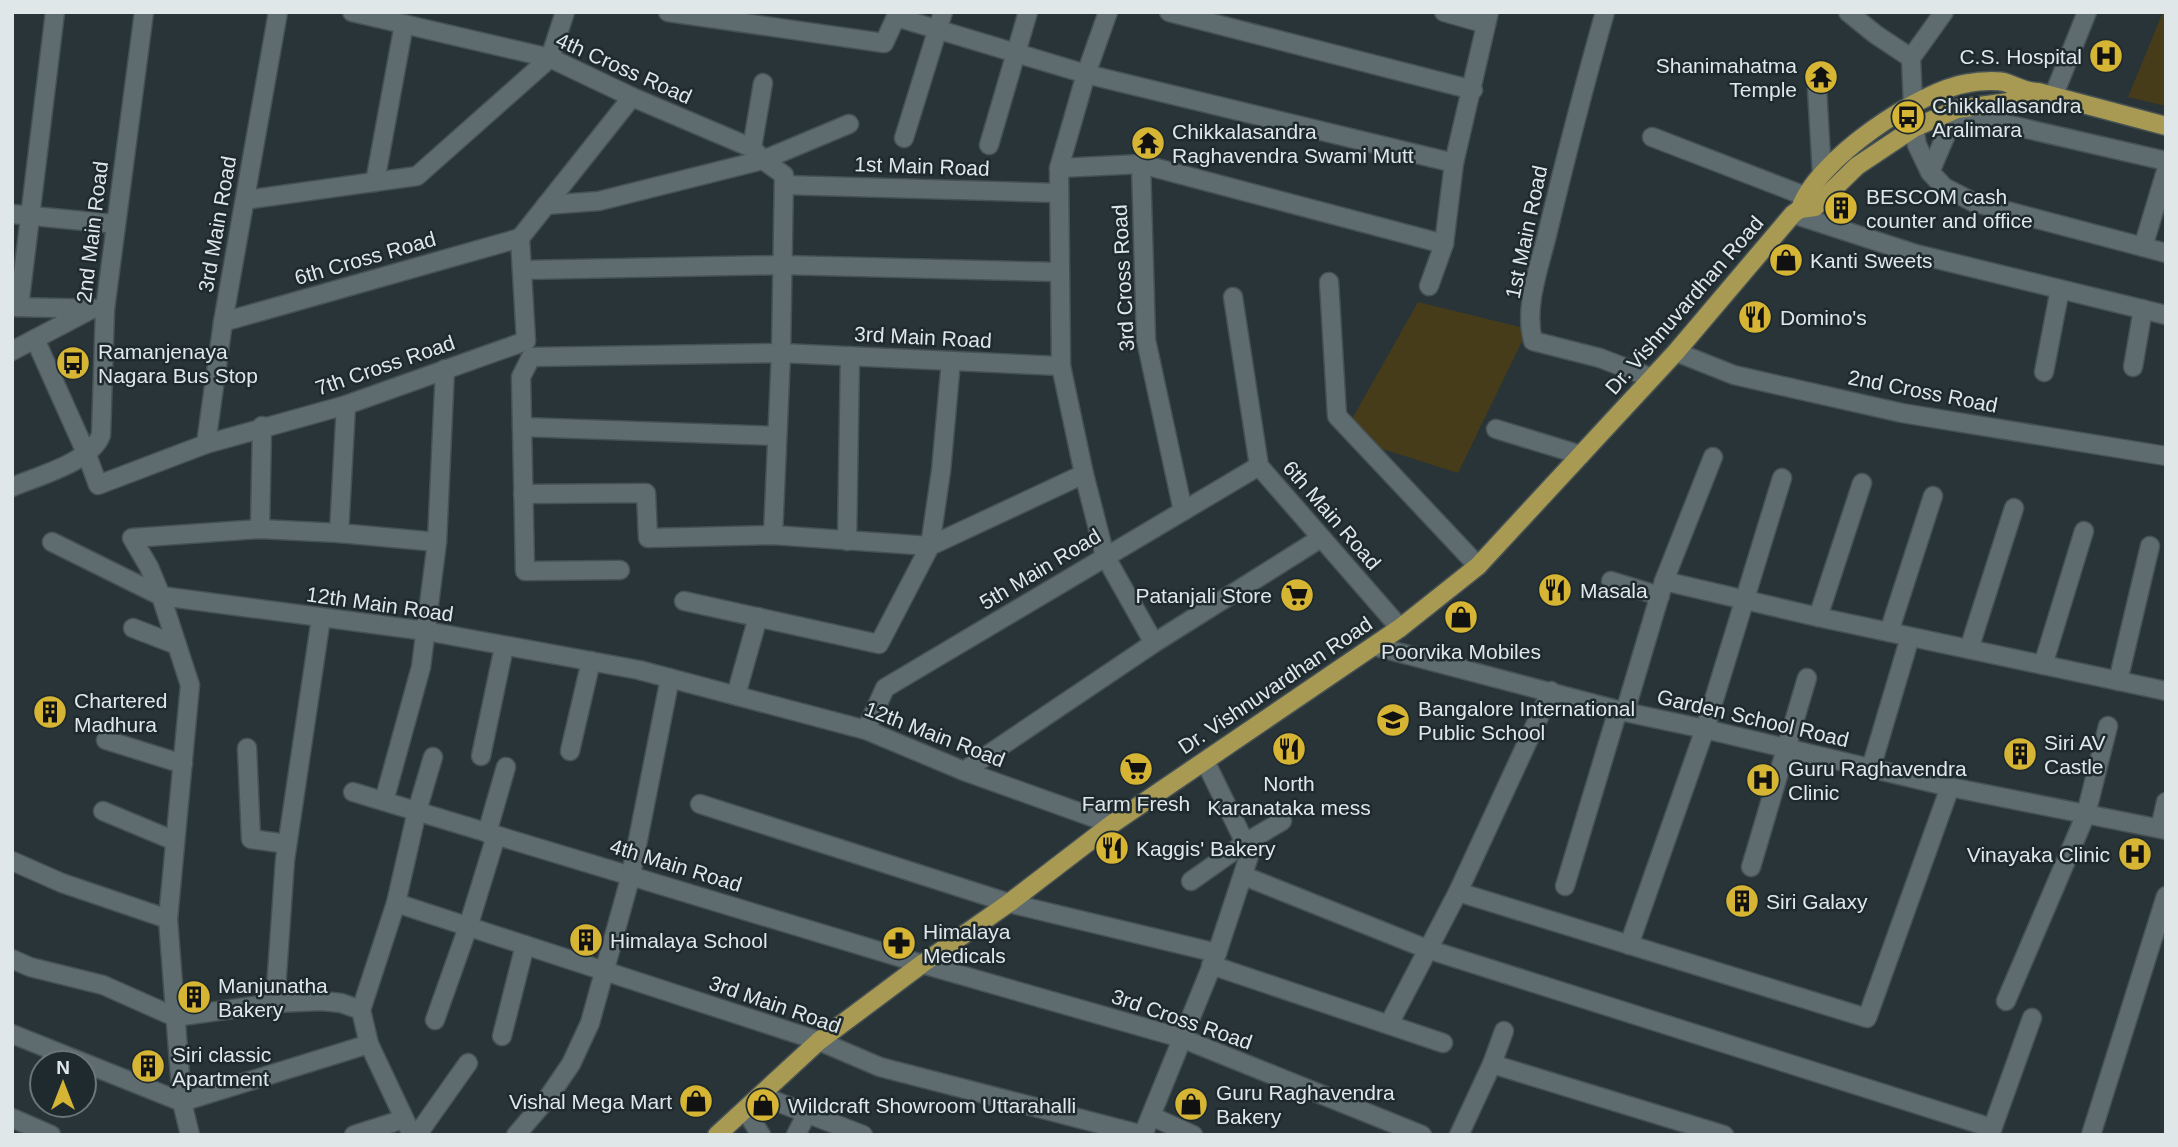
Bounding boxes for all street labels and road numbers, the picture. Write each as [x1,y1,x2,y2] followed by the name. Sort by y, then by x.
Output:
[553,28,695,108] street label: 4th Cross Road
[854,152,990,180] street label: 1st Main Road
[194,154,240,294] street label: 3rd Main Road
[72,160,112,304] street label: 2nd Main Road
[1501,163,1551,301] street label: 1st Main Road
[1108,204,1138,352] street label: 3rd Cross Road
[1600,211,1768,399] street label: Dr. Vishnuvardhan Road
[292,227,438,289] street label: 6th Cross Road
[854,322,992,352] street label: 3rd Main Road
[312,330,458,400] street label: 7th Cross Road
[1846,365,2000,417] street label: 2nd Cross Road
[1279,456,1385,574] street label: 6th Main Road
[976,524,1104,614] street label: 5th Main Road
[305,582,455,626] street label: 12th Main Road
[1174,612,1376,758] street label: Dr. Vishnuvardhan Road
[1655,685,1851,751] street label: Garden School Road
[862,697,1008,771] street label: 12th Main Road
[607,834,745,896] street label: 4th Main Road
[706,971,844,1037] street label: 3rd Main Road
[1109,984,1255,1054] street label: 3rd Cross Road

